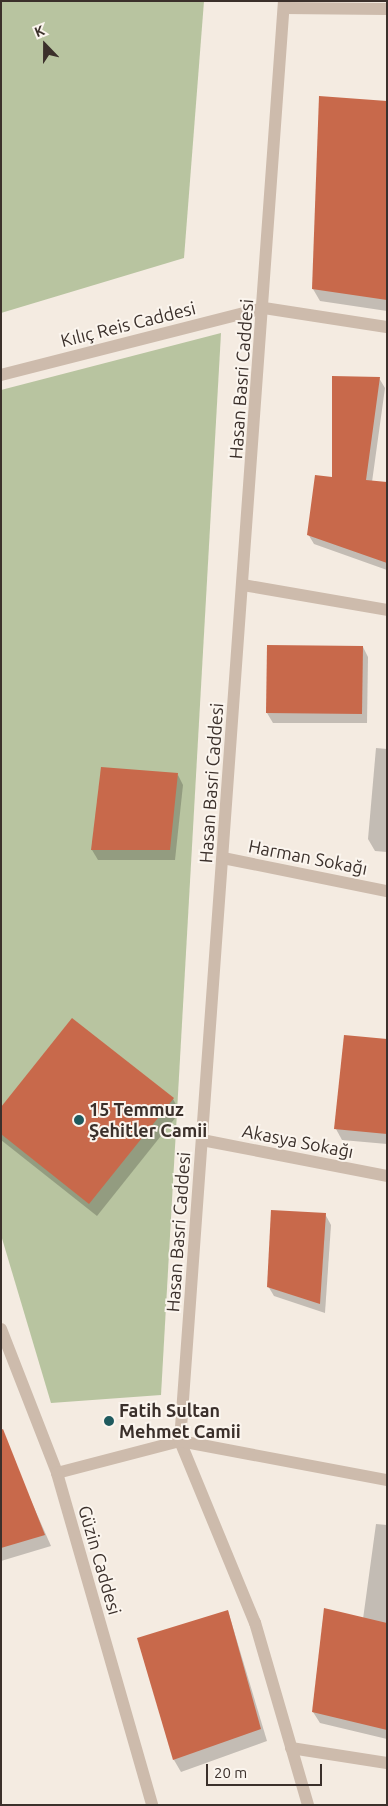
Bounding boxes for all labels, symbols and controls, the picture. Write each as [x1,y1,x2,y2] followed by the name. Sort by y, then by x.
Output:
[20,20,70,70] north arrow
[32,22,47,40] text: K
[58,297,198,351] street label: Kılıç Reis Caddesi
[225,298,257,460] street label: Hasan Basri Caddesi
[195,702,227,864] street label: Hasan Basri Caddesi
[247,835,369,879] street label: Harman Sokağı
[89,1099,207,1142] place label: 15 Temmuz Şehitler Camii
[73,1114,85,1126] marker: 15 Temmuz Şehitler Camii
[241,1120,355,1162] street label: Akasya Sokağı
[162,1151,194,1313] street label: Hasan Basri Caddesi
[119,1400,241,1442] place label: Fatih Sultan Mehmet Camii
[103,1415,115,1427] marker: Fatih Sultan Mehmet Camii
[74,1503,126,1617] street label: Güzin Caddesi
[208,1754,324,1786] scale bar
[214,1764,247,1781] text: 20 m

